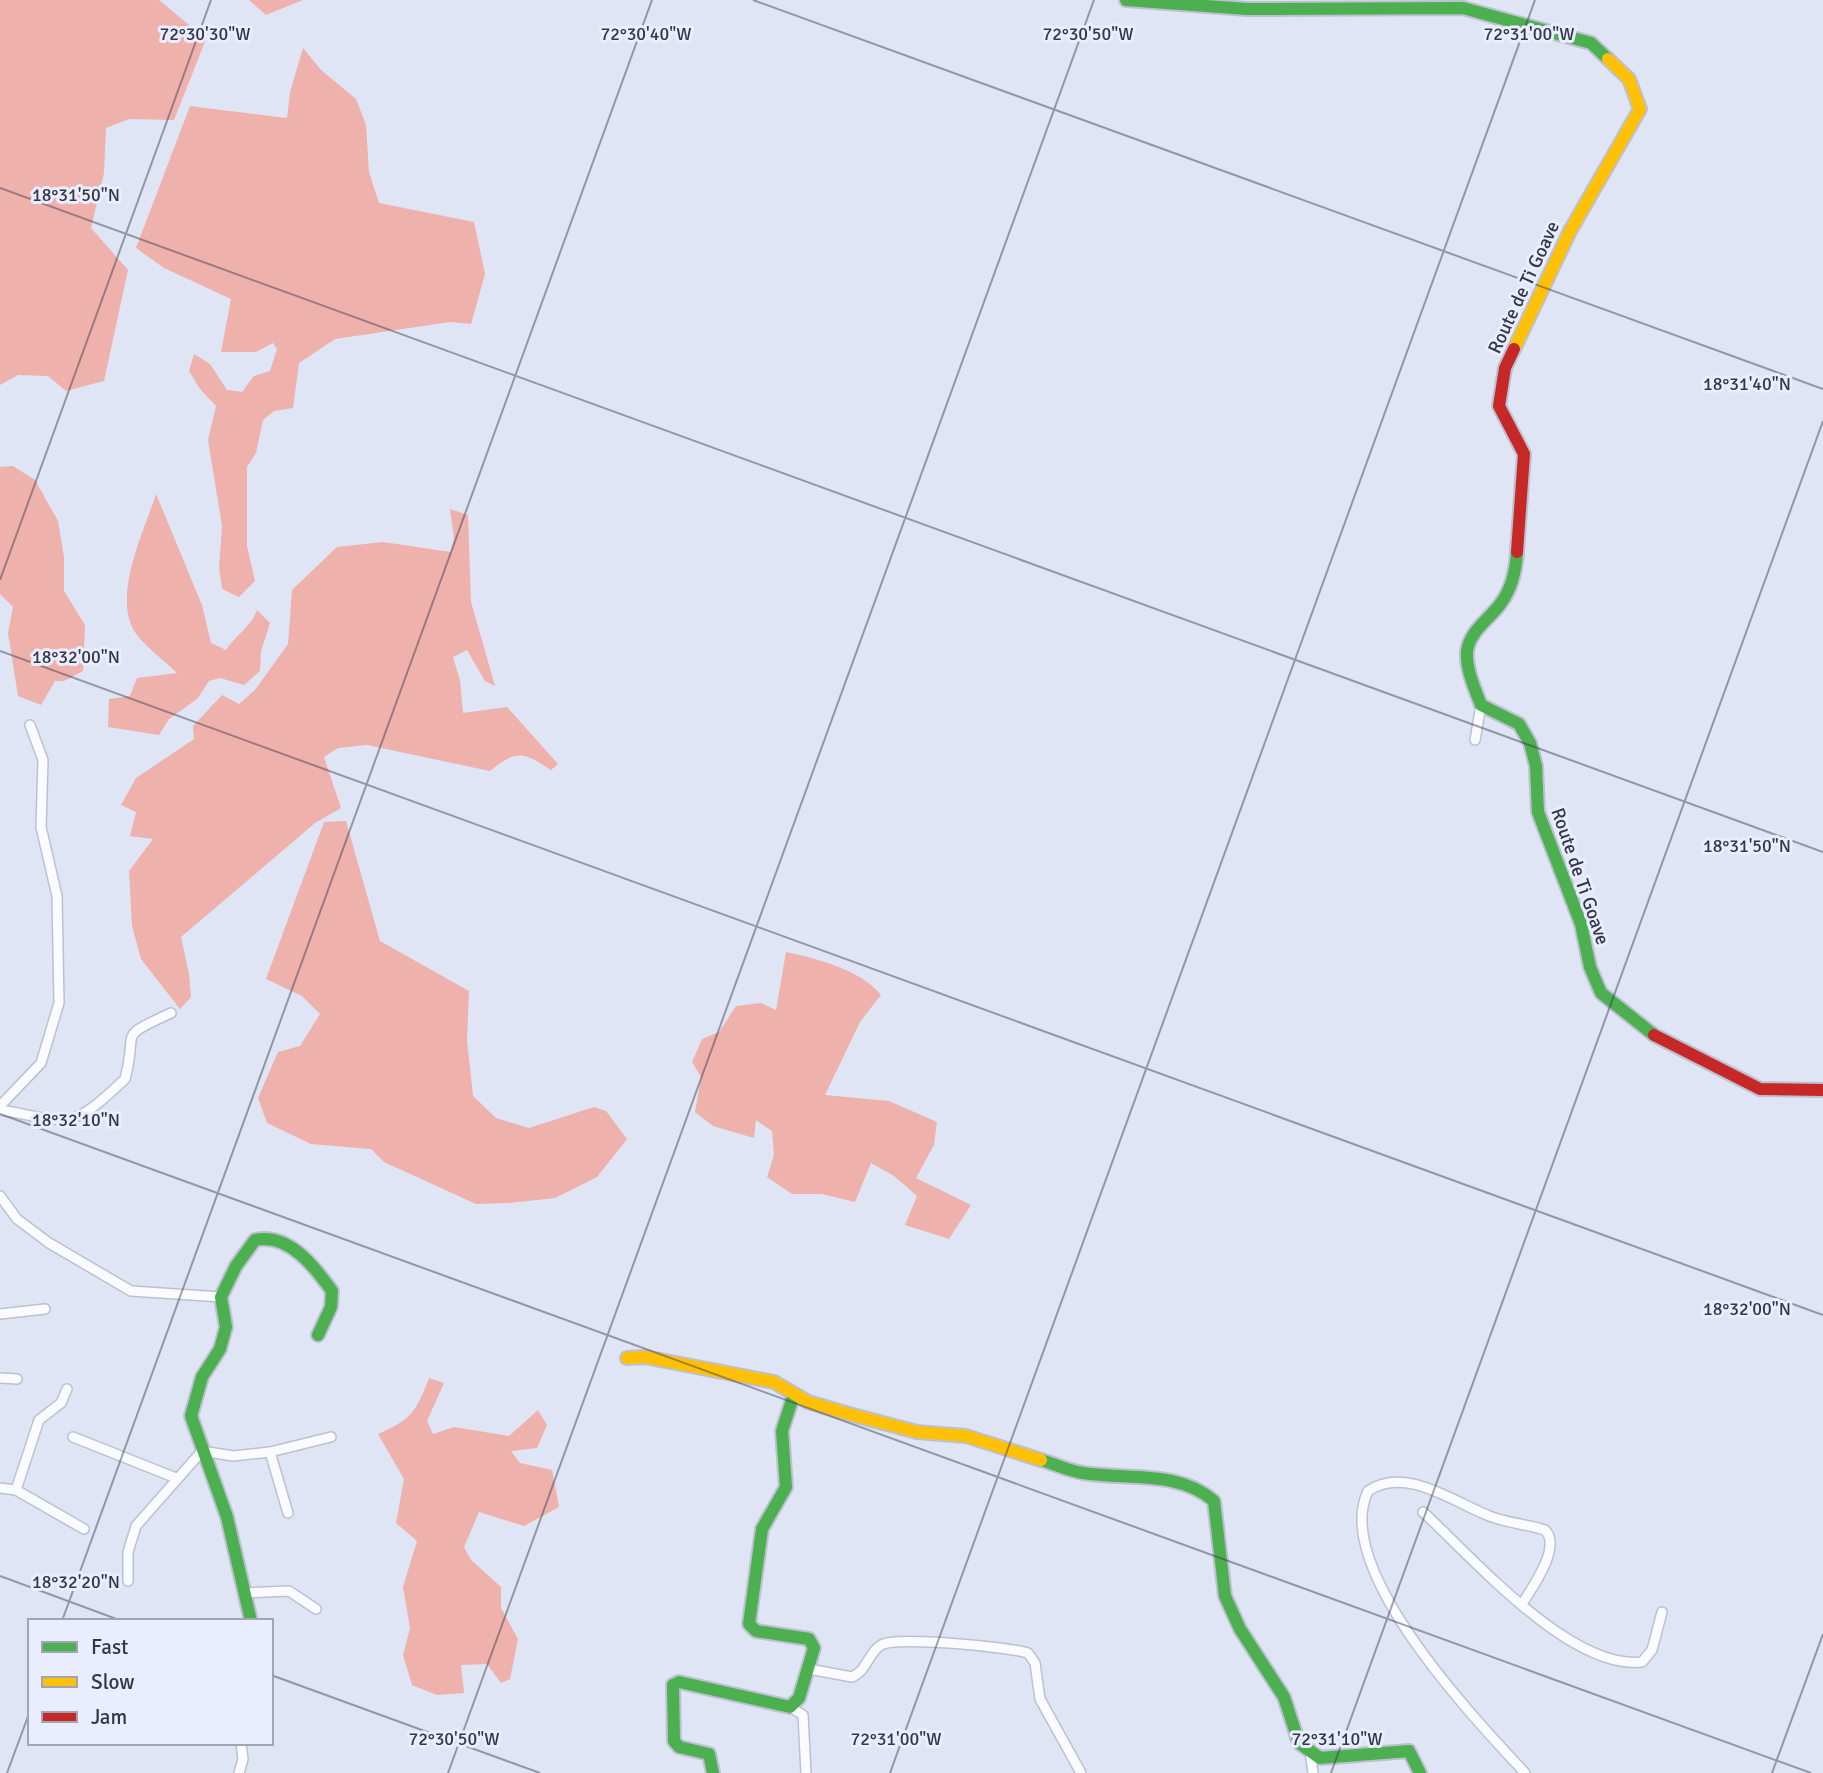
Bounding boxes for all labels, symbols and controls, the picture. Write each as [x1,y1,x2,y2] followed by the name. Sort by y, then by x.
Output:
[160,23,250,45] text: 72°30'30"W
[601,23,691,45] text: 72°30'40"W
[1043,23,1133,45] text: 72°30'50"W
[1484,23,1574,45] text: 72°31'00"W
[32,184,120,206] text: 18°31'50"N
[1483,217,1565,357] street label: Route de Ti Goave
[1703,373,1791,395] text: 18°31'40"N
[32,646,120,668] text: 18°32'00"N
[1545,805,1615,948] street label: Route de Ti Goave
[1703,835,1791,857] text: 18°31'50"N
[32,1109,120,1131] text: 18°32'10"N
[1703,1298,1791,1320] text: 18°32'00"N
[32,1571,120,1593] text: 18°32'20"N
[28,1619,273,1745] legend
[91,1634,128,1660] text: Fast
[91,1669,135,1695] text: Slow
[91,1704,127,1730] text: Jam
[409,1728,499,1750] text: 72°30'50"W
[851,1728,941,1750] text: 72°31'00"W
[1292,1728,1382,1750] text: 72°31'10"W

